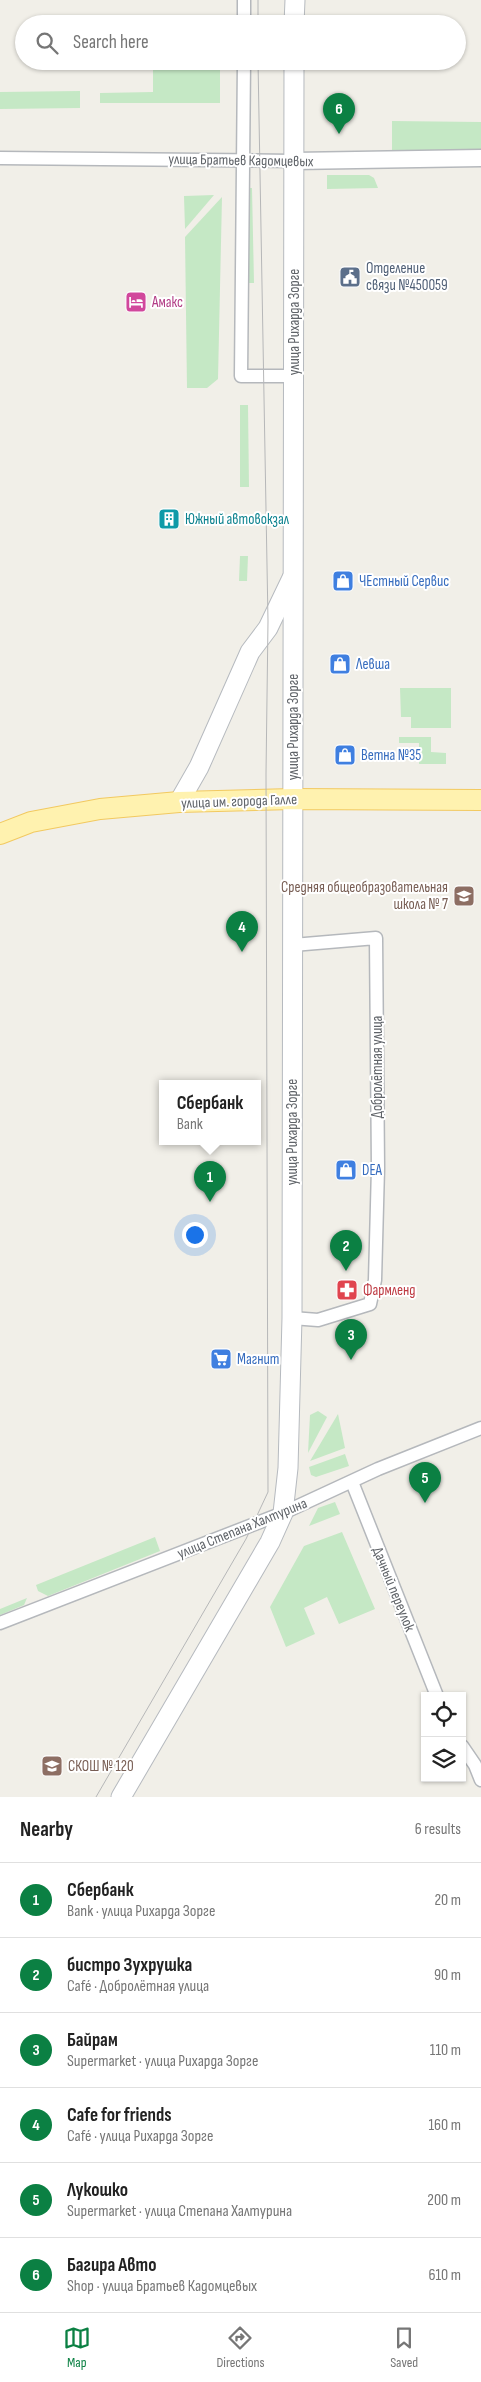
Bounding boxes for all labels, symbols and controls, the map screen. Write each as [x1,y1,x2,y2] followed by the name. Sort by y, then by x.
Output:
[15,15,466,70] search box
[33,29,61,57] icon: search
[73,31,149,54] text: Search here
[323,93,355,134] pin: 6
[168,150,314,171] street label: улица Братьев Кадомцевых
[366,259,448,295] place label: Отделение связи №450059
[338,265,362,289] public building icon: Отделение связи №450059
[285,269,304,375] street label: улица Рихарда Зорге
[124,290,148,314] hotel icon: Амакс
[151,293,183,312] place label: Амакс
[157,507,181,531] building icon: Южный автовокзал
[185,510,290,529] place label: Южный автовокзал
[331,569,355,593] shop icon: ЧЕстный Сервис
[359,572,449,591] place label: ЧЕстный Сервис
[328,652,352,676] shop icon: Левша
[355,655,390,674] place label: Левша
[284,674,303,780] street label: улица Рихарда Зорге
[333,743,357,767] shop icon: Ветна №35
[361,746,421,765] place label: Ветна №35
[181,790,297,813] street label: улица им. города Галле
[281,878,448,914] place label: Средняя общеобразовательная школа № 7
[452,884,476,908] school or university icon: Средняя общеобразовательная школа № 7
[226,911,258,952] pin: 4
[368,1015,387,1118] street label: Добролётная улица
[283,1079,302,1185] street label: улица Рихарда Зорге
[159,1080,261,1145] popup
[177,1092,243,1115] text: Сбербанк
[177,1115,203,1134] text: Bank
[334,1158,358,1182] shop icon: DEA
[194,1161,226,1202] pin: 1
[362,1161,382,1180] place label: DEA
[182,1222,208,1248] your location
[330,1230,362,1271] pin: 2
[335,1278,359,1302] pharmacy icon: Фармленд
[363,1281,416,1300] place label: Фармленд
[335,1319,367,1360] pin: 3
[209,1347,233,1371] supermarket icon: Магнит
[237,1350,279,1369] place label: Магнит
[409,1462,441,1503] pin: 5
[174,1494,310,1563] street label: улица Степана Халтурина
[368,1544,419,1635] street label: Дачный переулок
[421,1692,466,1782] map controls
[421,1692,466,1737] button: locate
[421,1737,466,1782] button: layers
[40,1754,64,1778] school or university icon: СКОШ № 120
[68,1757,134,1776] place label: СКОШ № 120
[20,1817,73,1842] text: Nearby
[415,1820,461,1839] text: 6 results
[67,1879,134,1902] text: Сбербанк
[33,1891,39,1910] text: 1
[434,1891,461,1910] text: 20 m
[67,1902,215,1921] text: Bank · улица Рихарда Зорге
[67,1954,192,1977] text: бистро Зухрушка
[32,1966,40,1985] text: 2
[434,1966,461,1985] text: 90 m
[67,1977,209,1996] text: Café · Добролётная улица
[67,2029,118,2052] text: Байрам
[32,2041,40,2060] text: 3
[430,2041,461,2060] text: 110 m
[67,2052,258,2071] text: Supermarket · улица Рихарда Зорге
[67,2104,172,2127] text: Cafe for friends
[32,2116,40,2135] text: 4
[428,2116,461,2135] text: 160 m
[67,2127,213,2146] text: Café · улица Рихарда Зорге
[67,2179,128,2202] text: Лукошко
[32,2191,40,2210] text: 5
[427,2191,461,2210] text: 200 m
[67,2202,292,2221] text: Supermarket · улица Степана Халтурина
[67,2254,156,2277] text: Багира Авто
[32,2266,40,2285] text: 6
[428,2266,461,2285] text: 610 m
[67,2277,257,2296] text: Shop · улица Братьев Кадомцевых
[63,2324,91,2371] tab: Map
[216,2324,265,2371] tab: Directions
[390,2324,418,2371] tab: Saved

